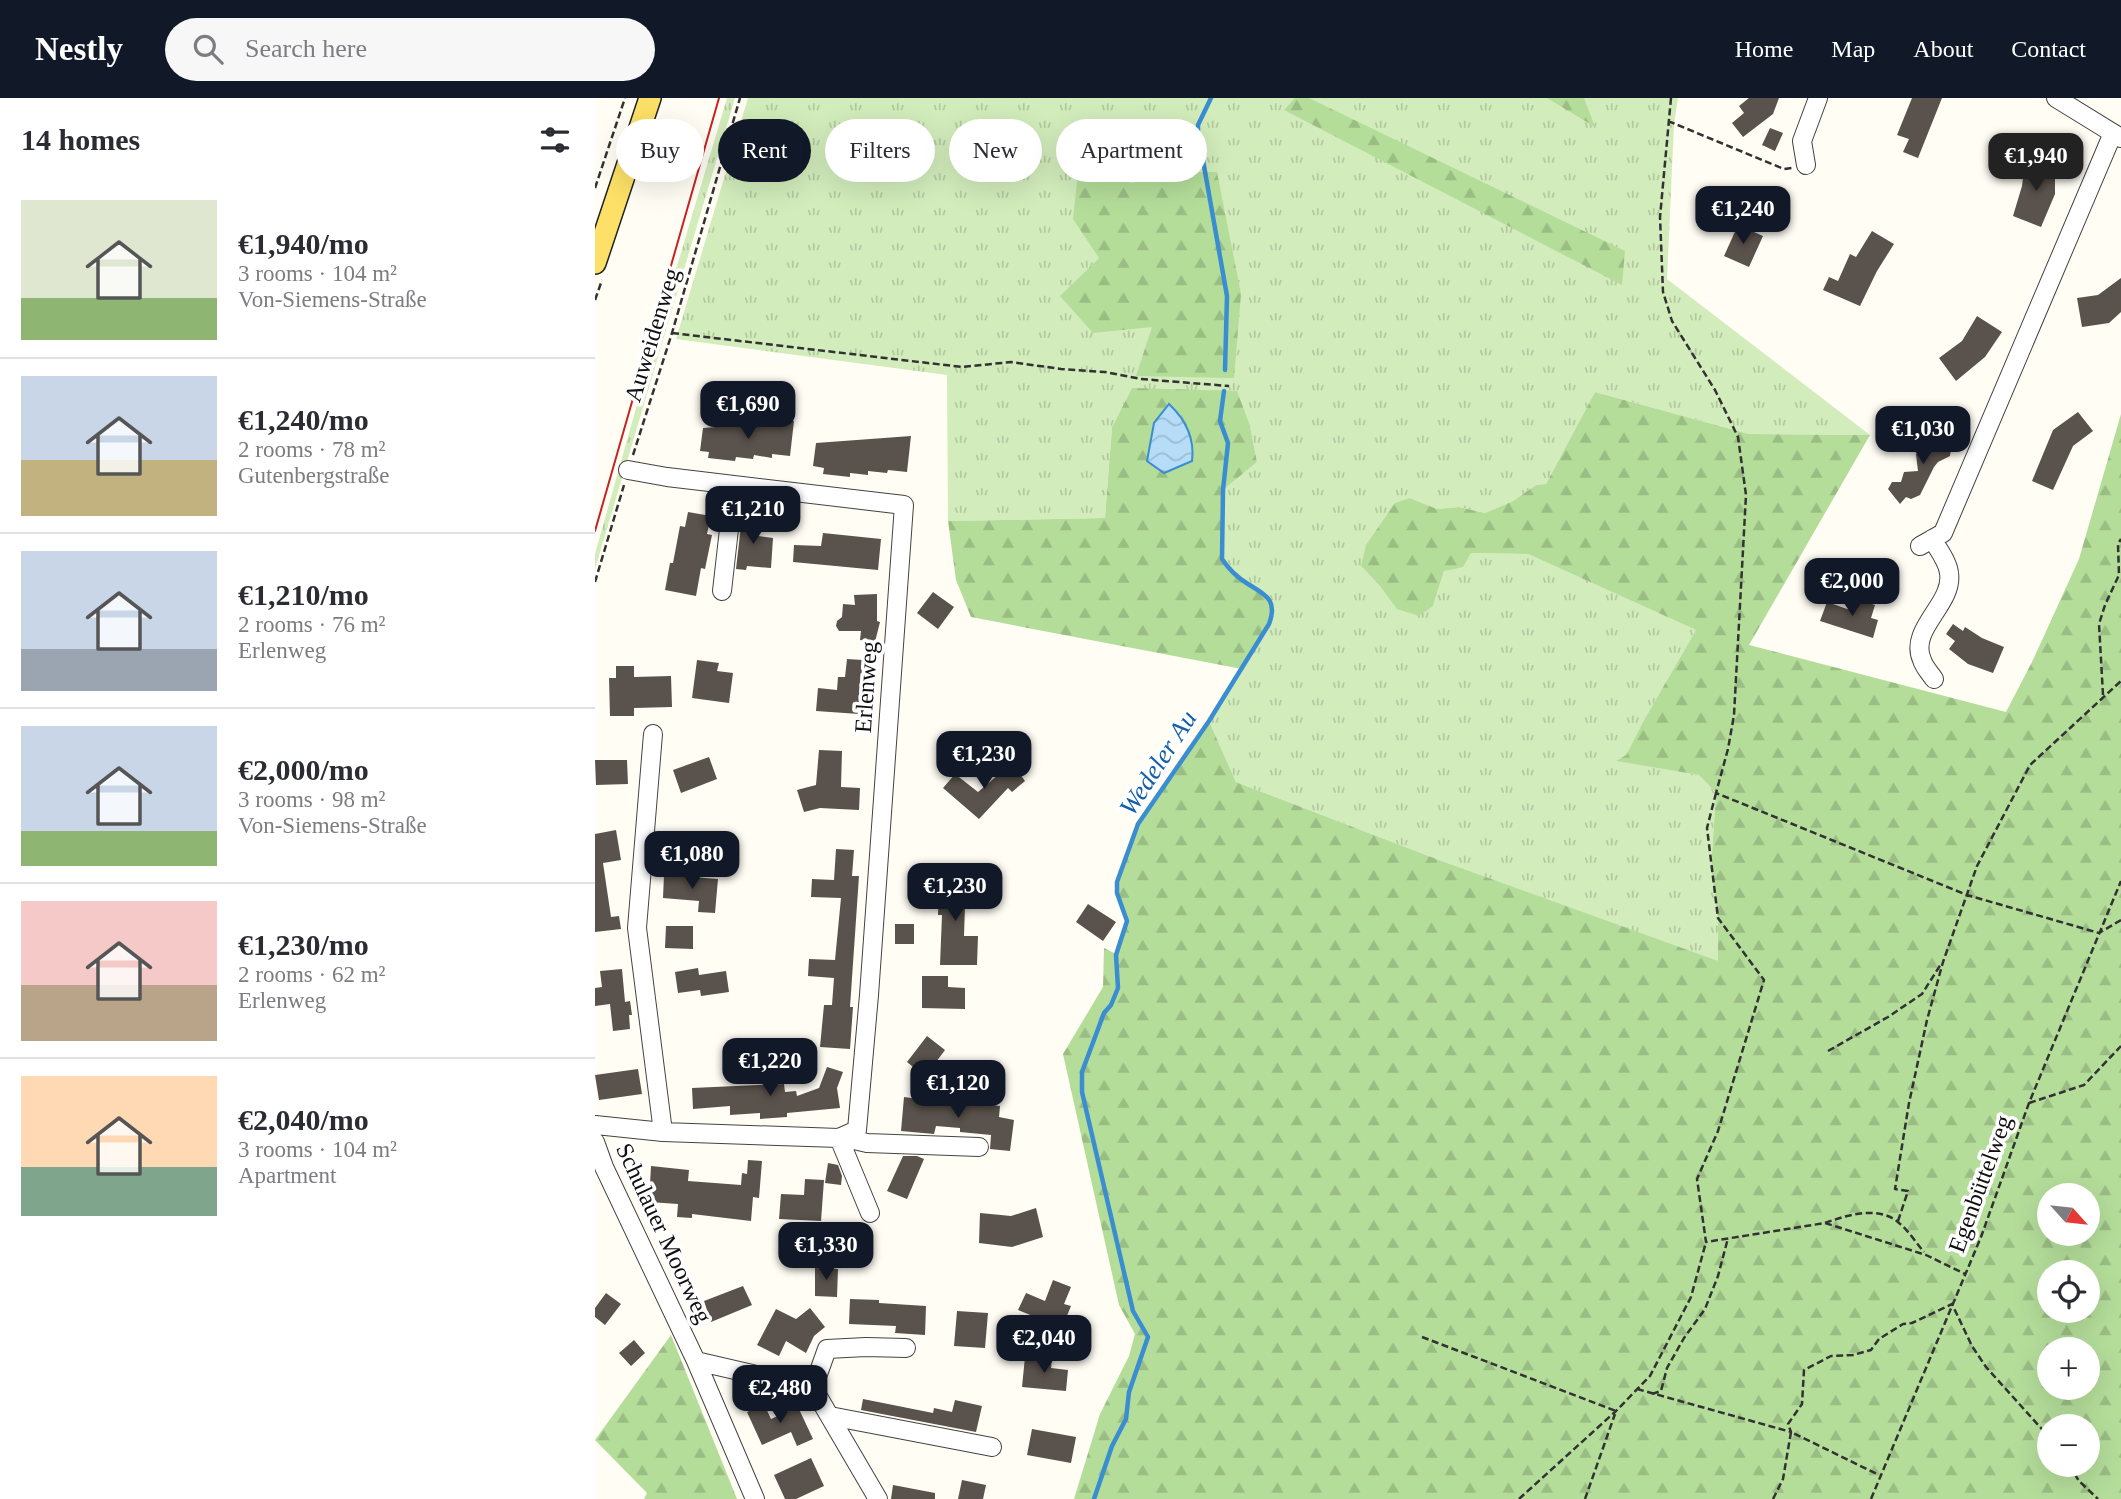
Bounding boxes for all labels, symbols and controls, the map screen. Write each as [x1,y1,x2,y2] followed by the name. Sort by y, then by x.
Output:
[165,18,655,81] search box
[189,30,227,68] icon: search
[35,31,123,67] text: Nestly
[245,34,367,63] text: Search here
[1735,36,1793,62] text: Home
[1831,36,1875,62] text: Map
[1913,36,1973,62] text: About
[2011,36,2086,62] text: Contact
[616,119,704,182] chip: Buy
[718,119,811,182] chip: Rent
[825,119,935,182] chip: Filters
[949,119,1042,182] chip: New
[1056,119,1207,182] chip: Apartment
[536,121,574,159] icon: filters
[21,123,140,156] text: 14 homes
[1979,134,2093,193] pin: €1,940
[2004,143,2068,168] text: €1,940
[1686,186,1800,246] pin: €1,240
[1711,196,1775,221] text: €1,240
[238,227,369,260] text: €1,940/mo
[77,228,161,312] icon: home
[238,261,397,286] text: 3 rooms · 104 m²
[619,265,685,405] street label: Auweidenweg
[238,287,427,312] text: Von-Siemens-Straße
[691,382,805,441] pin: €1,690
[716,391,780,416] text: €1,690
[238,403,369,436] text: €1,240/mo
[77,404,161,488] icon: home
[1866,406,1980,466] pin: €1,030
[1891,416,1955,441] text: €1,030
[238,437,385,462] text: 2 rooms · 78 m²
[238,463,390,488] text: Gutenbergstraße
[696,486,810,546] pin: €1,210
[721,496,785,521] text: €1,210
[1795,559,1909,618] pin: €2,000
[1820,568,1884,593] text: €2,000
[238,578,369,611] text: €1,210/mo
[77,579,161,663] icon: home
[238,612,385,637] text: 2 rooms · 76 m²
[238,638,326,663] text: Erlenweg
[850,640,882,734] street label: Erlenweg
[1113,705,1203,821] water label: Wedeler Au
[927,732,1041,791] pin: €1,230
[952,741,1016,766] text: €1,230
[238,753,369,786] text: €2,000/mo
[77,754,161,838] icon: home
[238,787,385,812] text: 3 rooms · 98 m²
[238,813,427,838] text: Von-Siemens-Straße
[635,832,749,891] pin: €1,080
[660,841,724,866] text: €1,080
[898,864,1012,923] pin: €1,230
[923,873,987,898] text: €1,230
[238,928,369,961] text: €1,230/mo
[77,929,161,1013] icon: home
[238,962,385,987] text: 2 rooms · 62 m²
[238,988,326,1013] text: Erlenweg
[713,1038,827,1098] pin: €1,220
[738,1048,802,1073] text: €1,220
[901,1060,1015,1120] pin: €1,120
[926,1070,990,1095] text: €1,120
[238,1103,369,1136] text: €2,040/mo
[77,1104,161,1188] icon: home
[1943,1112,2017,1256] street label: Egenbüttelweg
[238,1137,397,1162] text: 3 rooms · 104 m²
[611,1139,717,1327] street label: Schulauer Moorweg
[238,1163,336,1188] text: Apartment
[2037,1183,2100,1246] north arrow
[2037,1183,2100,1477] map controls
[769,1222,883,1282] pin: €1,330
[794,1232,858,1257] text: €1,330
[2037,1260,2100,1323] button: locate
[987,1316,1101,1375] pin: €2,040
[1012,1325,1076,1350] text: €2,040
[2037,1337,2100,1400] button: +
[723,1366,837,1425] pin: €2,480
[748,1375,812,1400] text: €2,480
[2037,1414,2100,1477] button: −

